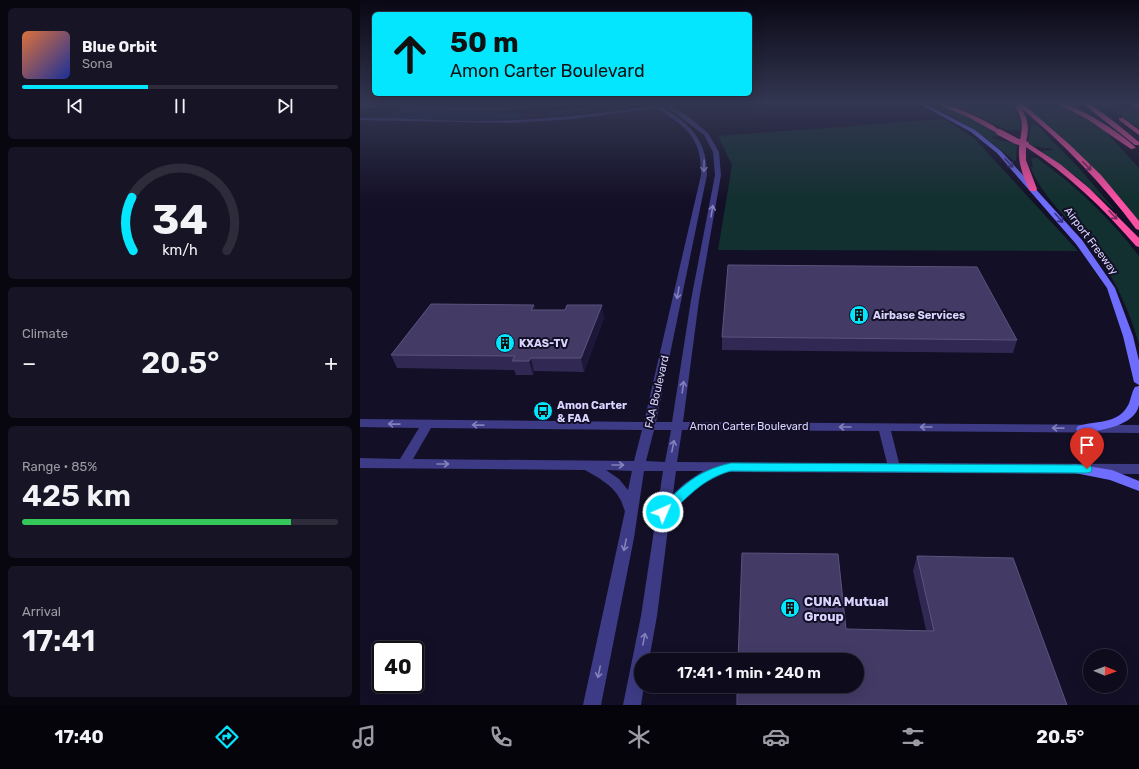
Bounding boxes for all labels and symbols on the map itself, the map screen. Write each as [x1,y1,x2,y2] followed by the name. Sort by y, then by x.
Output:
[1005,158,1014,168] one-way arrow
[701,159,708,172] one-way arrow
[1082,161,1092,171] one-way arrow
[708,205,716,218] one-way arrow
[1061,205,1121,277] street label: Airport Freeway
[1108,210,1117,221] one-way arrow
[1054,213,1063,224] one-way arrow
[674,286,682,299] one-way arrow
[848,304,870,326] building icon: Airbase Services
[873,309,965,322] place label: Airbase Services
[494,332,516,354] building icon: KXAS-TV
[519,337,568,350] place label: KXAS-TV
[642,354,672,430] street label: FAA Boulevard
[679,381,687,394] one-way arrow
[557,399,627,425] place label: Amon Carter & FAA
[532,400,554,422] bus stop icon: Amon Carter & FAA
[388,420,401,427] one-way arrow
[690,420,808,433] street label: Amon Carter Boulevard
[472,421,485,429] one-way arrow
[839,423,852,431] one-way arrow
[920,423,933,431] one-way arrow
[1052,424,1065,432] one-way arrow
[1070,428,1104,469] pin
[670,440,678,453] one-way arrow
[436,460,449,467] one-way arrow
[611,461,624,469] one-way arrow
[642,491,684,533] position arrow
[621,538,629,551] one-way arrow
[804,594,889,624] place label: CUNA Mutual Group
[779,597,801,619] building icon: CUNA Mutual Group
[641,633,649,646] one-way arrow
[372,641,424,693] speed limit sign: 40
[1083,649,1127,693] north arrow
[595,666,603,679] one-way arrow

